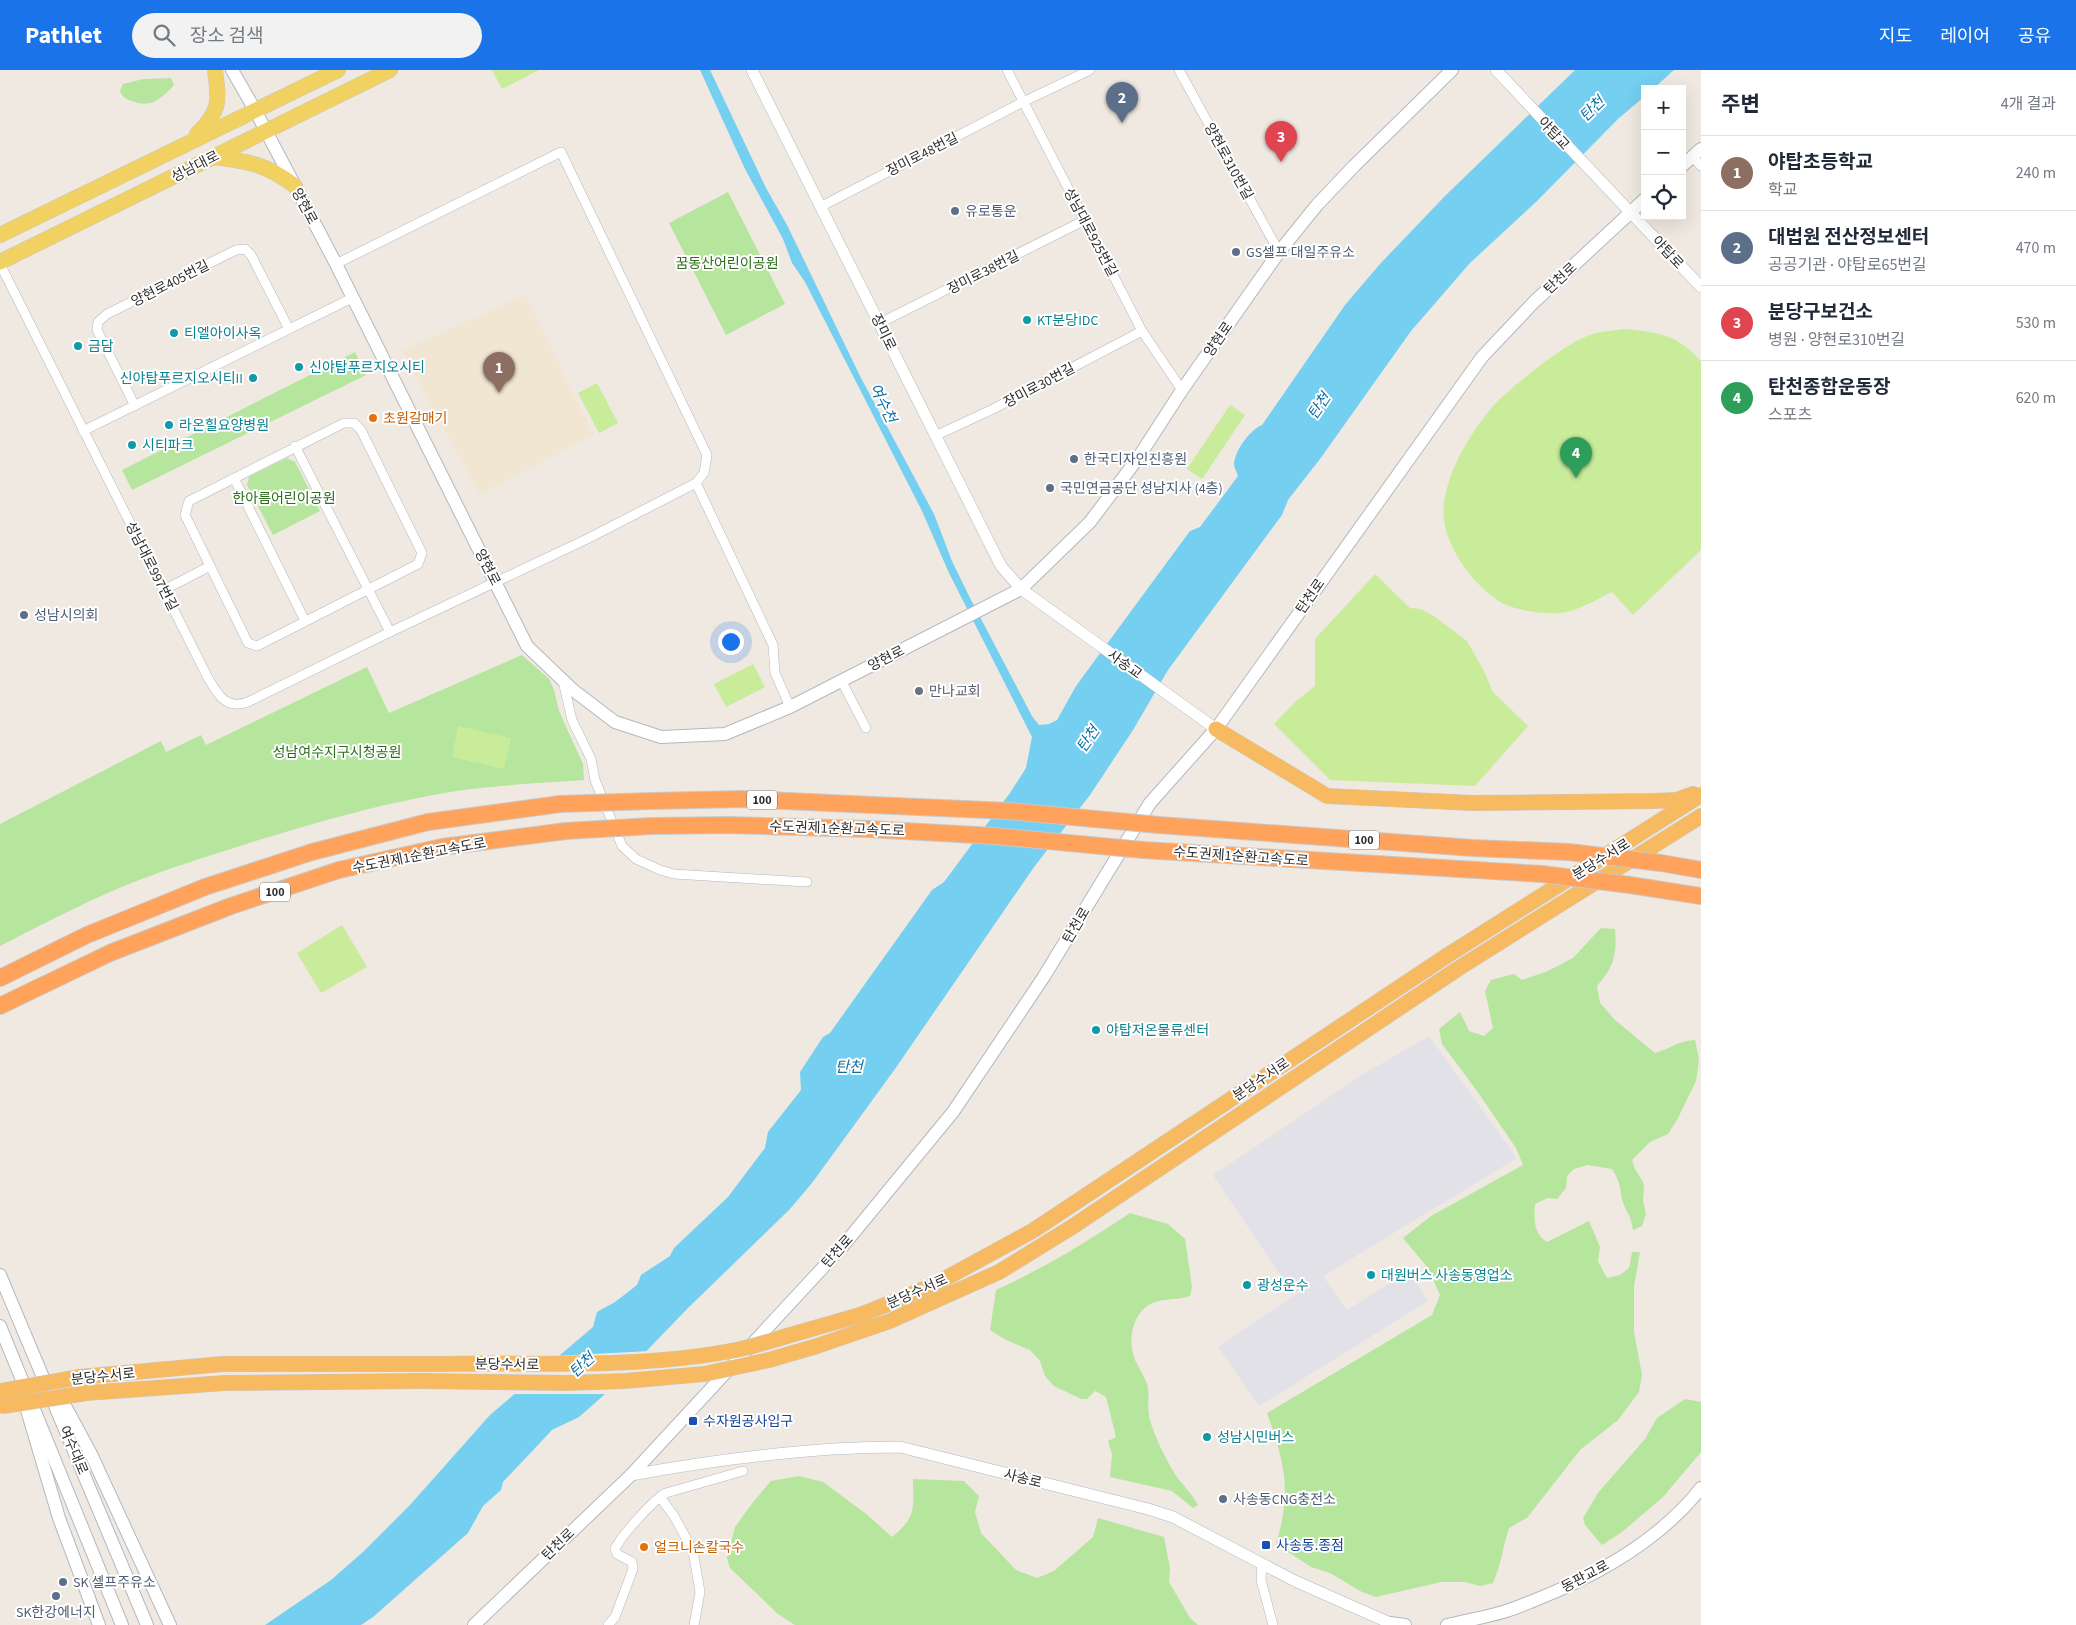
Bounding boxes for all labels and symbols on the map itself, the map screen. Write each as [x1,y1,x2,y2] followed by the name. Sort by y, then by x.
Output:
[1106,82,1138,123] pin: 2
[1575,91,1611,127] water label: 탄천
[1533,113,1574,155] street label: 야탑교
[1199,119,1258,204] street label: 양현로310번길
[1265,121,1297,162] pin: 3
[883,128,962,182] street label: 장미로48번길
[168,146,223,187] street label: 성남대로
[1058,184,1122,280] street label: 성남대로925번길
[286,185,322,228] street label: 양현로
[965,202,1017,222] place label: 유로통운
[949,205,961,217] marker: 유로통운
[1647,232,1688,274] street label: 야탑로
[1246,243,1355,263] place label: GS셀프 대일주유소
[944,246,1023,300] street label: 장미로38번길
[1230,246,1242,258] marker: GS셀프 대일주유소
[675,254,779,274] park label: 꿈동산어린이공원
[128,256,213,312] street label: 양현로405번길
[1540,258,1582,299] street label: 탄천로
[866,311,901,354] street label: 장미로
[1037,311,1098,331] place label: KT분당IDC
[1021,314,1033,326] marker: KT분당IDC
[1200,318,1238,361] street label: 양현로
[184,324,261,344] place label: 티엘아이사옥
[168,327,180,339] marker: 티엘아이사옥
[88,337,114,357] place label: 금담
[72,340,84,352] marker: 금담
[483,352,515,393] pin: 1
[309,358,425,378] place label: 신야탑푸르지오시티
[1000,359,1079,413] street label: 장미로30번길
[293,361,305,373] marker: 신야탑푸르지오시티
[120,369,243,389] place label: 신야탑푸르지오시티II
[247,372,259,384] marker: 신야탑푸르지오시티II
[864,380,902,428] water label: 여수천
[1303,387,1337,424] water label: 탄천
[383,409,447,429] place label: 초원갈매기
[367,412,379,424] marker: 초원갈매기
[179,416,269,436] place label: 라온힐요양병원
[163,419,175,431] marker: 라온힐요양병원
[142,436,194,456] place label: 시티파크
[1560,437,1592,478] pin: 4
[126,439,138,451] marker: 시티파크
[1084,450,1187,470] place label: 한국디자인진흥원
[1068,453,1080,465] marker: 한국디자인진흥원
[1060,479,1223,499] place label: 국민연금공단 성남지사 (4층)
[1044,482,1056,494] marker: 국민연금공단 성남지사 (4층)
[232,489,336,509] park label: 한아름어린이공원
[120,518,182,615] street label: 성남대로997번길
[469,546,505,589] street label: 양현로
[1292,575,1330,618] street label: 탄천로
[34,606,98,626] place label: 성남시의회
[18,609,30,621] marker: 성남시의회
[718,629,744,655] your location
[865,641,908,677] street label: 양현로
[1103,645,1146,684] street label: 사송교
[929,682,981,702] place label: 만나교회
[913,685,925,697] marker: 만나교회
[1072,720,1106,757] water label: 탄천
[273,743,401,763] park label: 성남여수지구시청공원
[747,790,777,810] road number: 100
[769,817,905,841] street label: 수도권제1순환고속도로
[1349,830,1379,850] road number: 100
[351,833,488,879] street label: 수도권제1순환고속도로
[1569,834,1634,885] street label: 분당수서로
[1173,842,1309,872] street label: 수도권제1순환고속도로
[260,882,290,902] road number: 100
[1058,904,1095,947] street label: 탄천로
[1106,1021,1209,1041] place label: 야탑저온물류센터
[1090,1024,1102,1036] marker: 야탑저온물류센터
[1229,1053,1294,1106] street label: 분당수서로
[835,1057,865,1078] water label: 탄천
[817,1231,858,1273] street label: 탄천로
[1381,1266,1513,1286] place label: 대원버스 사송동영업소
[1365,1269,1377,1281] marker: 대원버스 사송동영업소
[884,1270,951,1314] street label: 분당수서로
[1257,1276,1309,1296] place label: 광성운수
[1241,1279,1253,1291] marker: 광성운수
[565,1347,601,1382] water label: 탄천
[475,1354,539,1376] street label: 분당수서로
[70,1364,136,1390] street label: 분당수서로
[703,1412,793,1432] place label: 수자원공사입구
[687,1415,699,1427] marker: 수자원공사입구
[54,1423,92,1478] street label: 여수대로
[1217,1428,1294,1448] place label: 성남시민버스
[1201,1431,1213,1443] marker: 성남시민버스
[1002,1465,1044,1493] street label: 사송로
[1233,1490,1336,1510] place label: 사송동CNG충전소
[1217,1493,1229,1505] marker: 사송동CNG충전소
[538,1524,580,1565] street label: 탄천로
[1276,1536,1344,1556] place label: 사송동.종점
[654,1538,744,1558] place label: 얼크니손칼국수
[1260,1539,1272,1551] marker: 사송동.종점
[638,1541,650,1553] marker: 얼크니손칼국수
[1558,1556,1613,1598] street label: 동판교로
[73,1573,156,1593] place label: SK 셀프주유소
[57,1576,69,1588] marker: SK 셀프주유소
[50,1590,62,1602] marker: SK한강에너지
[16,1603,96,1623] place label: SK한강에너지

